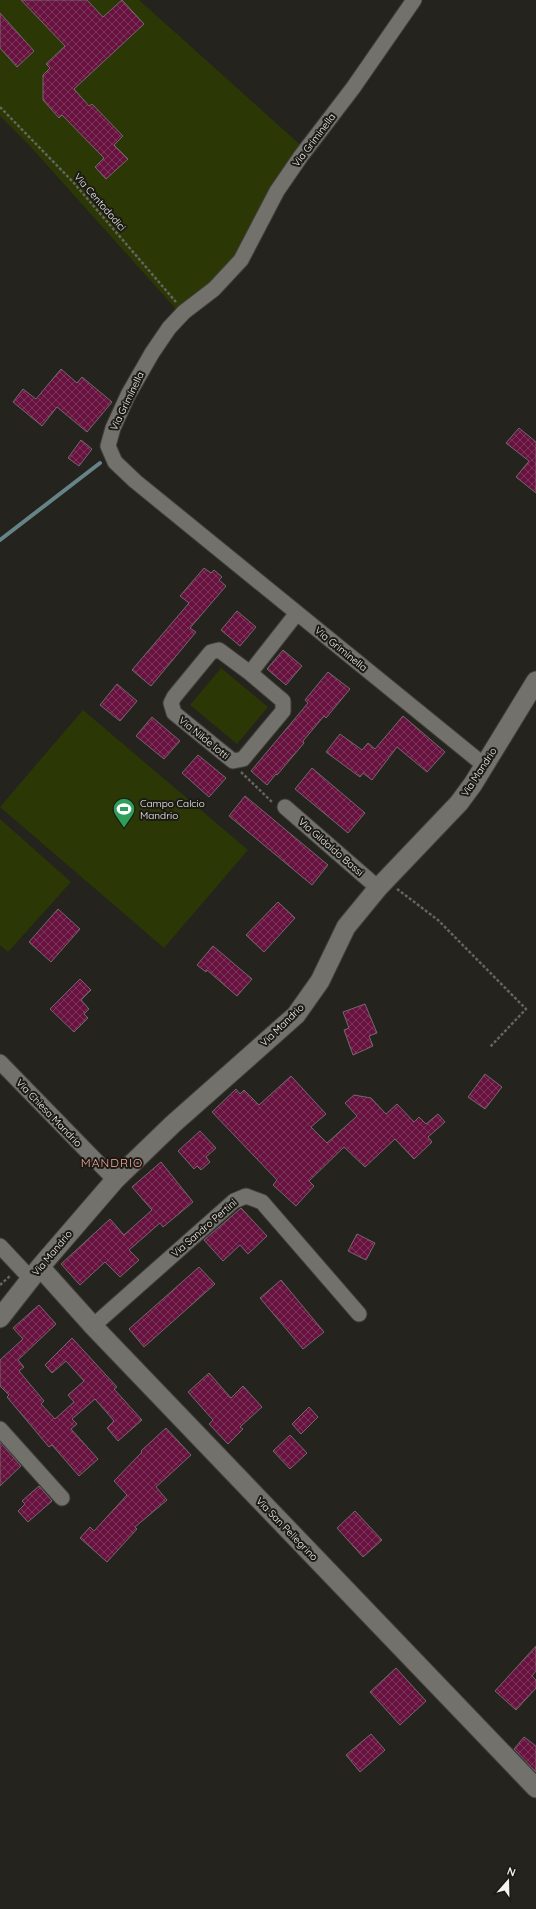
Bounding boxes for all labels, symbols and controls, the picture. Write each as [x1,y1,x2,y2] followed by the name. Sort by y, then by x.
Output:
[290,111,338,169] street label: Via Griminella
[71,170,129,234] street label: Via Centododici
[107,369,147,433] street label: Via Griminella
[312,624,370,674] street label: Via Griminella
[176,714,232,762] street label: Via Nilde Iotti
[458,745,500,799] street label: Via Mandrio
[111,796,137,829] sports icon: Campo Calcio Mandrio
[140,797,205,822] place label: Campo Calcio Mandrio
[296,815,366,879] street label: Via Gildaldo Bassi
[257,1001,307,1049] street label: Via Mandrio
[13,1076,85,1150] street label: Via Chiesa Mandrio
[81,1155,143,1170] district label: MANDRIO
[169,1196,239,1260] street label: Via Sandro Pertini
[29,1227,75,1279] street label: Via Mandrio
[253,1494,321,1564] street label: Via San Pellegrino
[488,1861,528,1901] north arrow
[505,1864,518,1880] text: N

